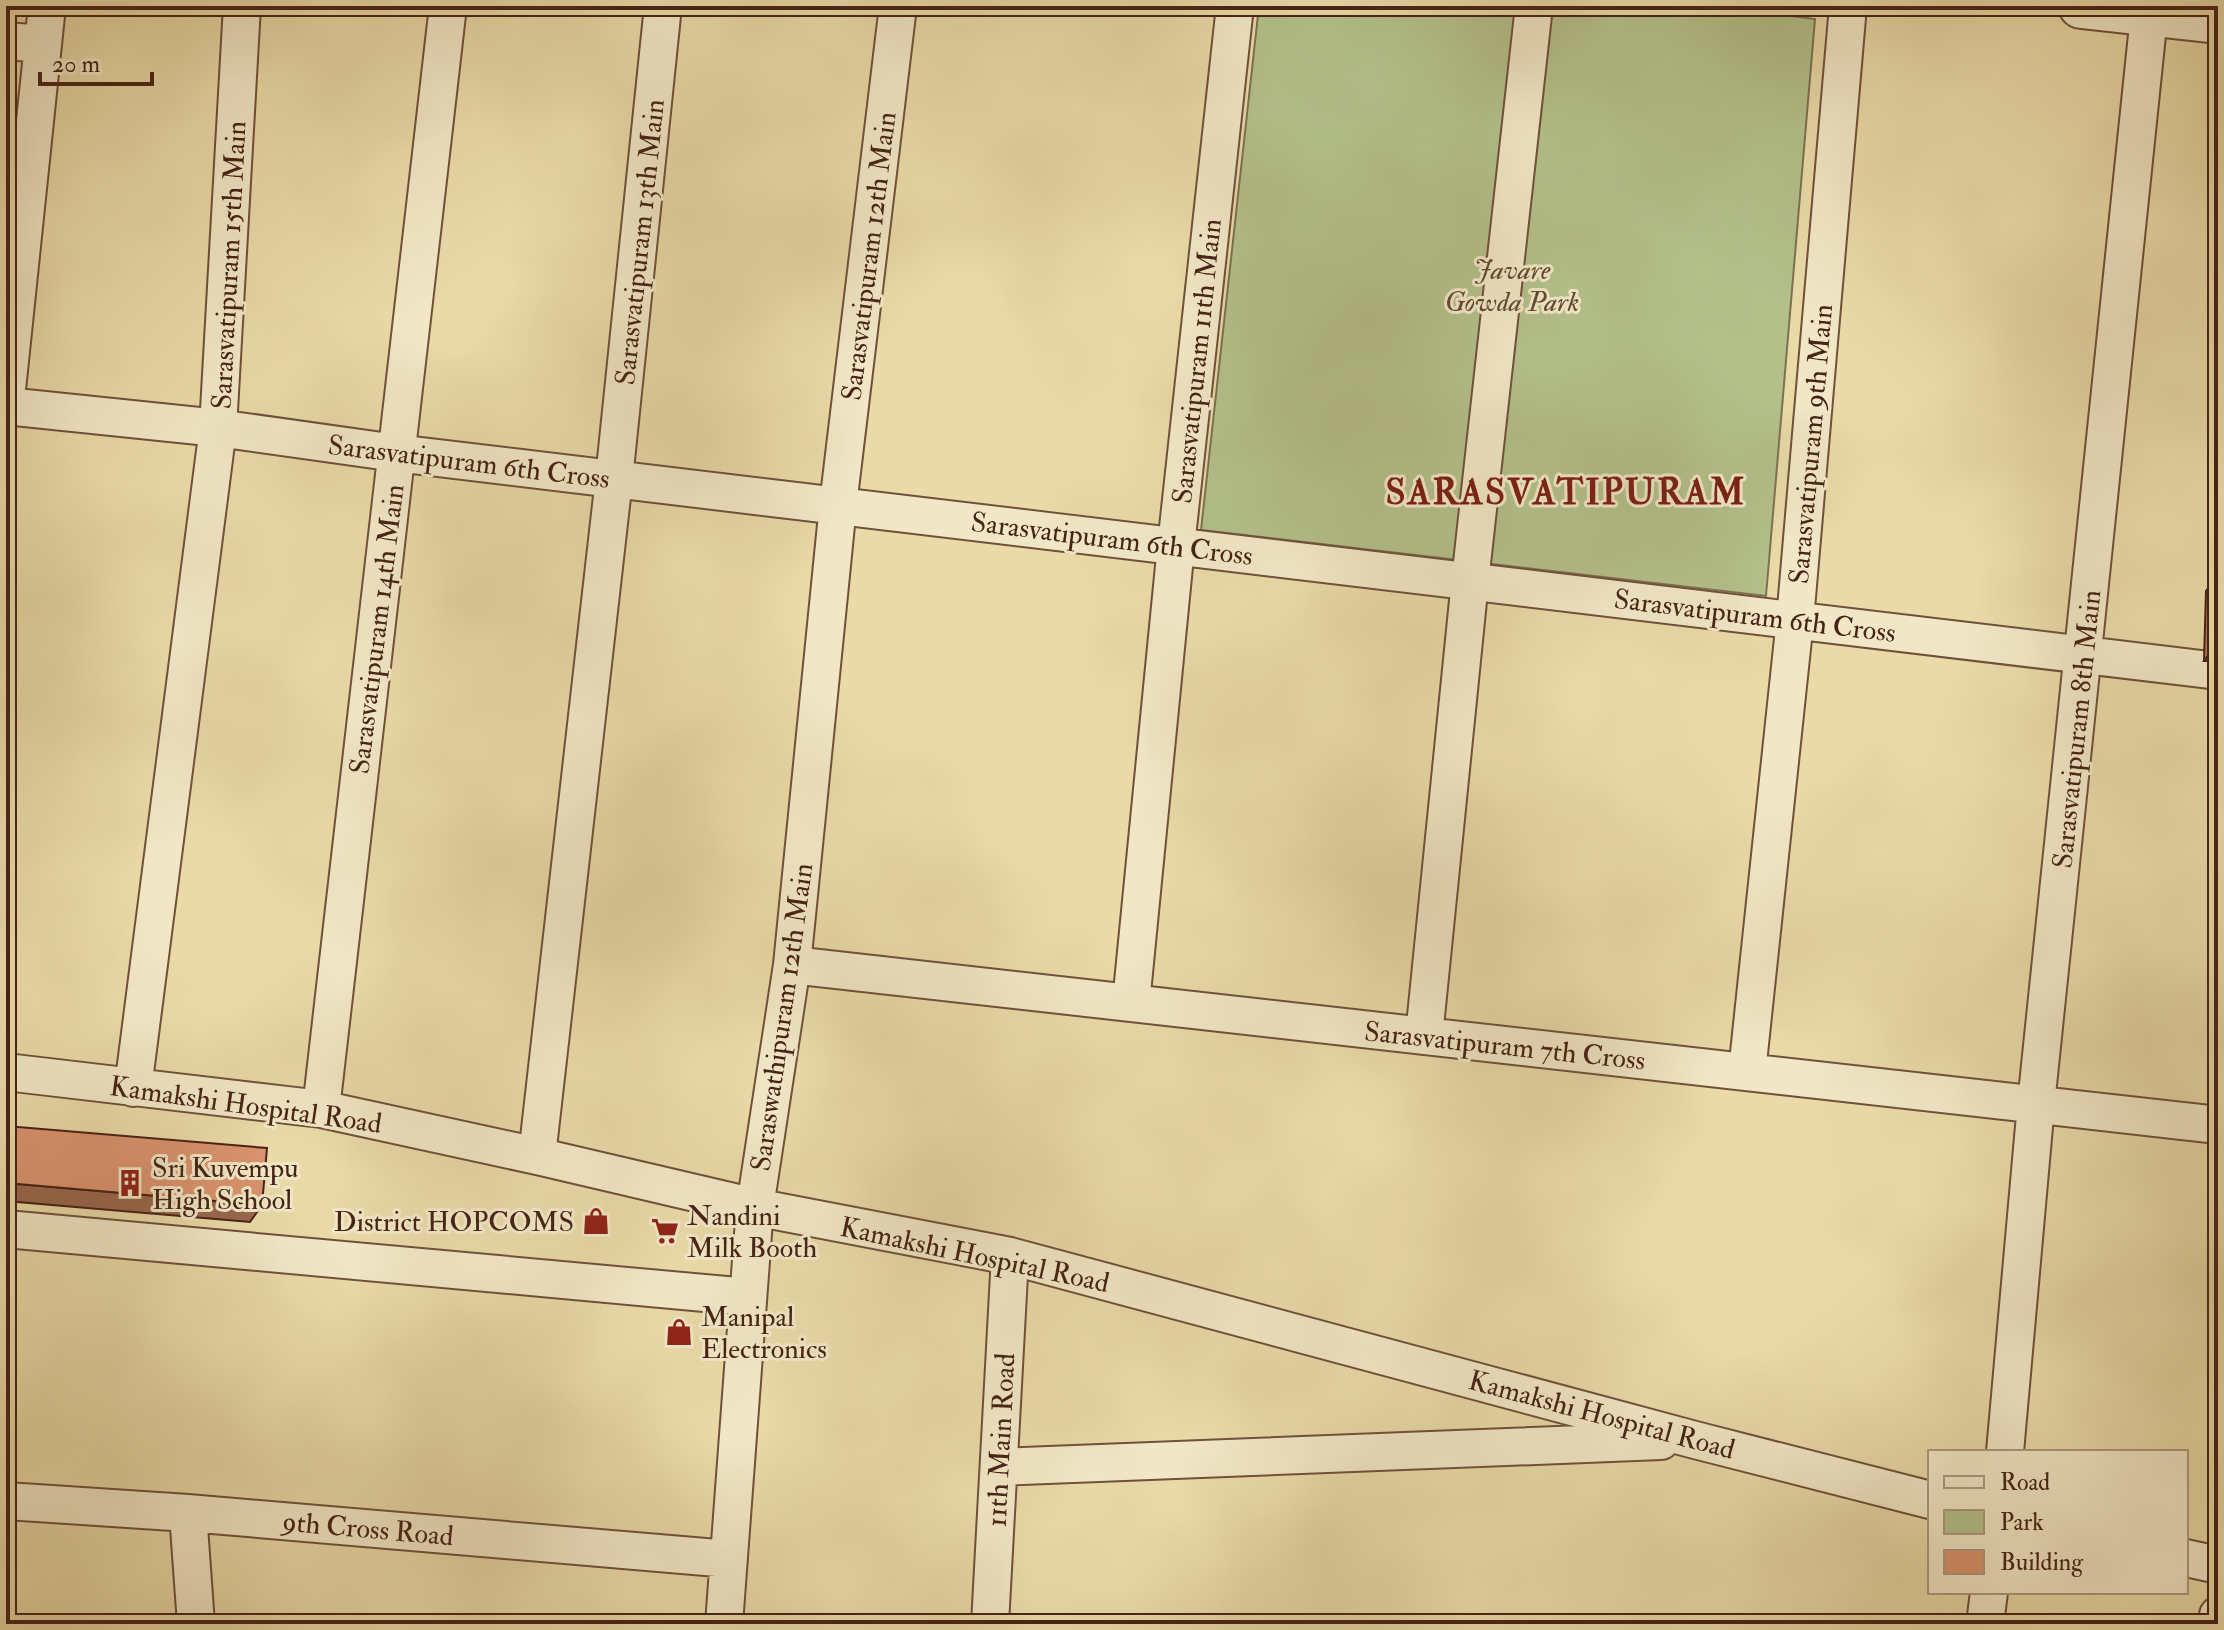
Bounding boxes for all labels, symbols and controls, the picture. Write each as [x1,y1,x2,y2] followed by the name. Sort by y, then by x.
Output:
[40,36,152,86] scale bar
[52,49,101,80] text: 20 m
[608,97,673,387] street label: Sarasvatipuram 13th Main
[834,110,905,403] street label: Sarasvatipuram 12th Main
[204,120,255,410] street label: Sarasvatipuram 15th Main
[1165,217,1230,506] street label: Sarasvatipuram 11th Main
[1445,253,1579,320] park label: Javare Gowda Park
[1782,303,1841,586] street label: Sarasvatipuram 9th Main
[326,428,612,497] street label: Sarasvatipuram 6th Cross
[1386,470,1746,515] district label: SARASVATIPURAM
[342,482,413,776] street label: Sarasvatipuram 14th Main
[969,505,1255,574] street label: Sarasvatipuram 6th Cross
[1612,582,1898,651] street label: Sarasvatipuram 6th Cross
[2045,588,2110,870] street label: Sarasvatipuram 8th Main
[744,861,821,1173] street label: Saraswathipuram 12th Main
[1363,1014,1647,1079] street label: Sarasvatipuram 7th Cross
[108,1069,384,1142] street label: Kamakshi Hospital Road
[152,1151,299,1218] place label: Sri Kuvempu High School
[115,1168,145,1198] building icon: Sri Kuvempu High School
[687,1199,817,1266] place label: Nandini Milk Booth
[334,1205,574,1240] place label: District HOPCOMS
[581,1206,611,1236] shop icon: District HOPCOMS
[837,1210,1113,1301] street label: Kamakshi Hospital Road
[650,1216,680,1246] supermarket icon: Nandini Milk Booth
[701,1300,827,1367] place label: Manipal Electronics
[664,1317,694,1347] shop icon: Manipal Electronics
[979,1352,1024,1528] street label: 11th Main Road
[1465,1363,1739,1468] street label: Kamakshi Hospital Road
[1928,1450,2188,1594] legend
[2000,1467,2050,1498] text: Road
[279,1504,455,1554] street label: 9th Cross Road
[2000,1507,2044,1538] text: Park
[2000,1547,2084,1578] text: Building

